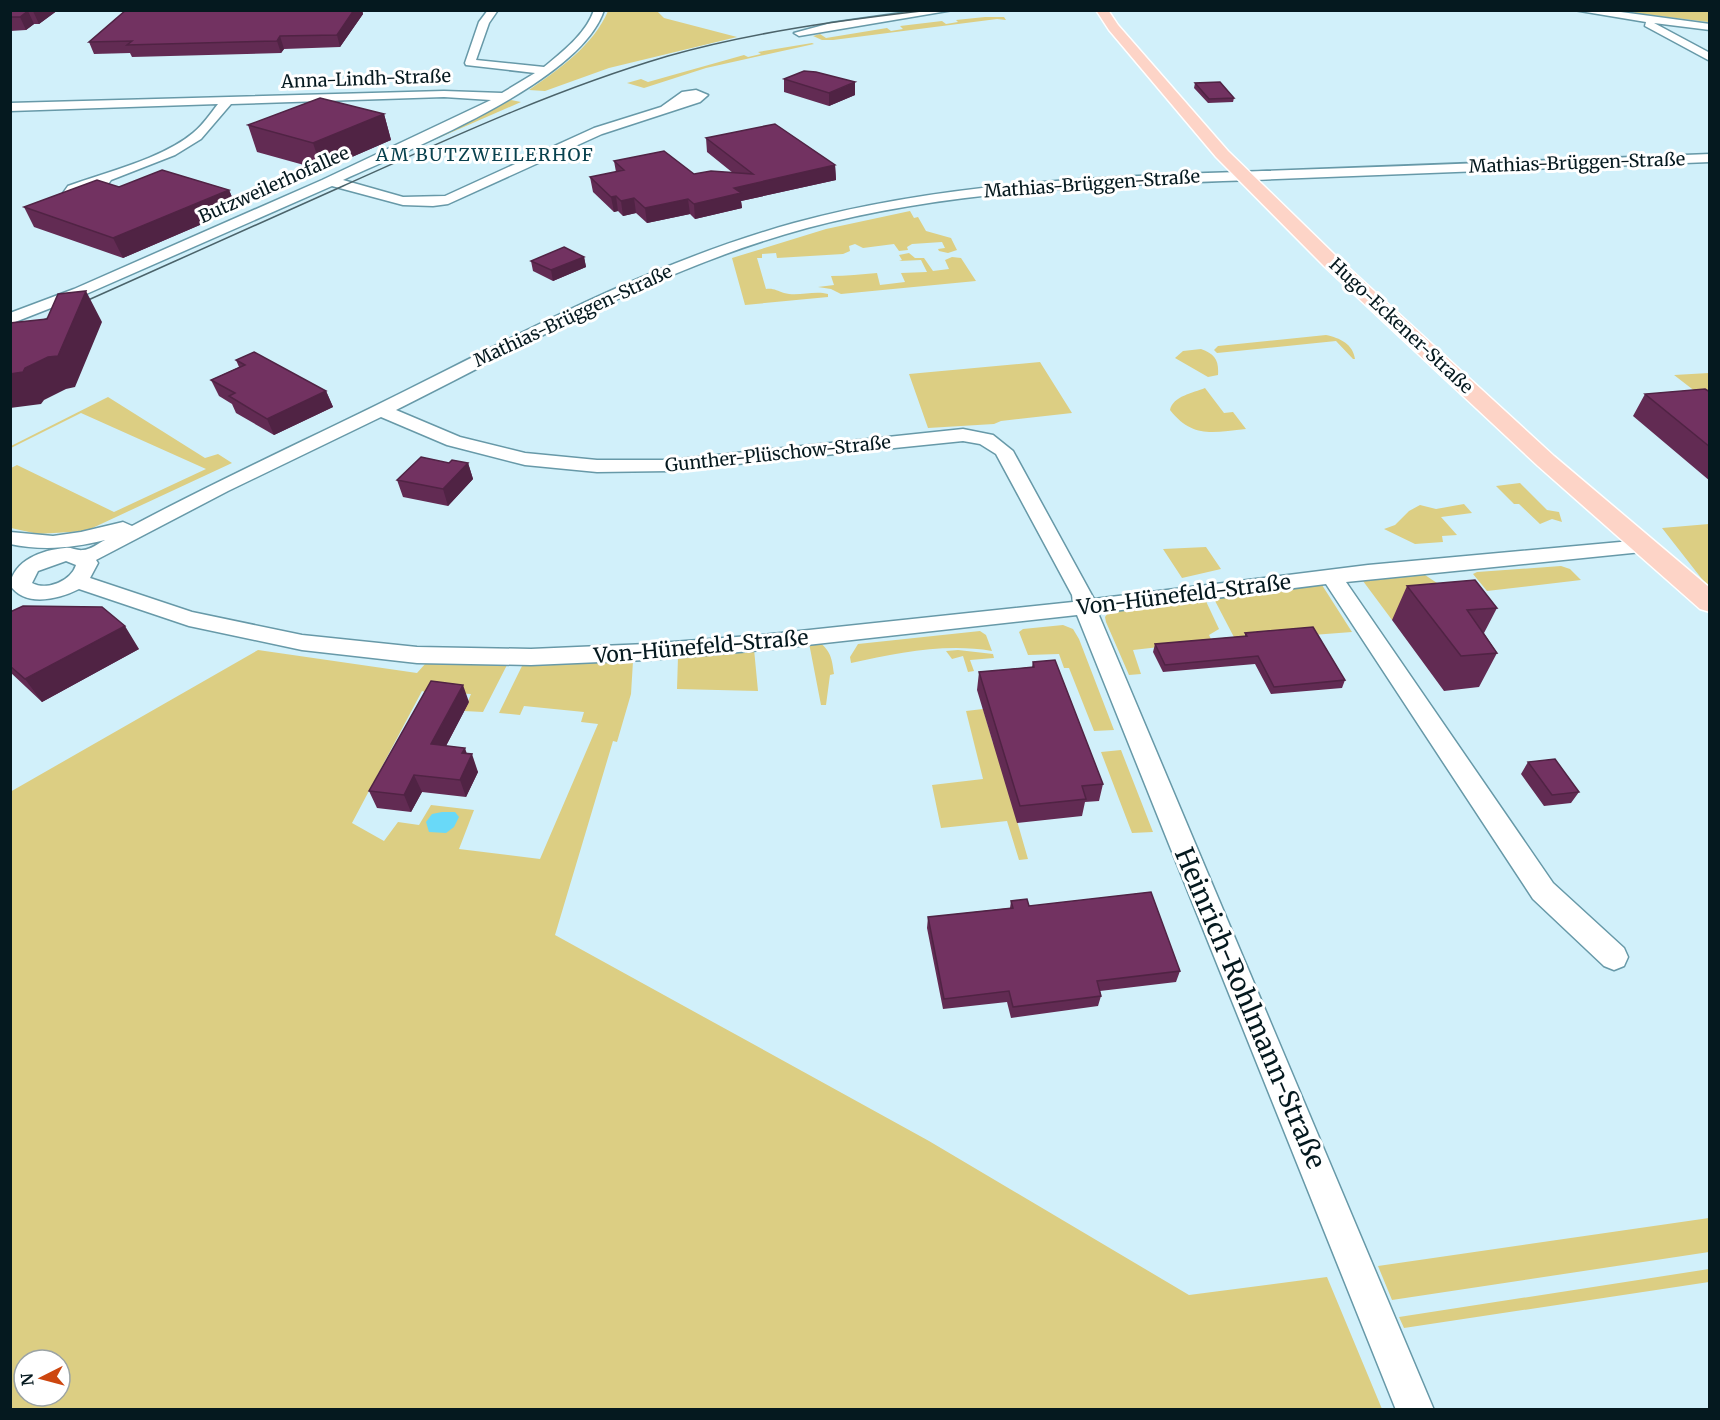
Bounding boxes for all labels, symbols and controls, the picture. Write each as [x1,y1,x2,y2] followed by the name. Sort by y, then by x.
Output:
[280,64,451,93] street label: Anna-Lindh-Straße
[195,141,353,228] street label: Butzweilerhofallee
[375,143,594,166] district label: AM BUTZWEILERHOF
[1468,147,1685,178] street label: Mathias-Brüggen-Straße
[983,164,1201,203] street label: Mathias-Brüggen-Straße
[1325,253,1478,398] street label: Hugo-Eckener-Straße
[470,259,676,372] street label: Mathias-Brüggen-Straße
[664,430,892,477] street label: Gunther-Plüschow-Straße
[1074,568,1292,621] street label: Von-Hünefeld-Straße
[592,624,809,669] street label: Von-Hünefeld-Straße
[1168,842,1333,1173] street label: Heinrich-Rohlmann-Straße
[12,1348,72,1408] north arrow
[16,1372,38,1387] text: N

